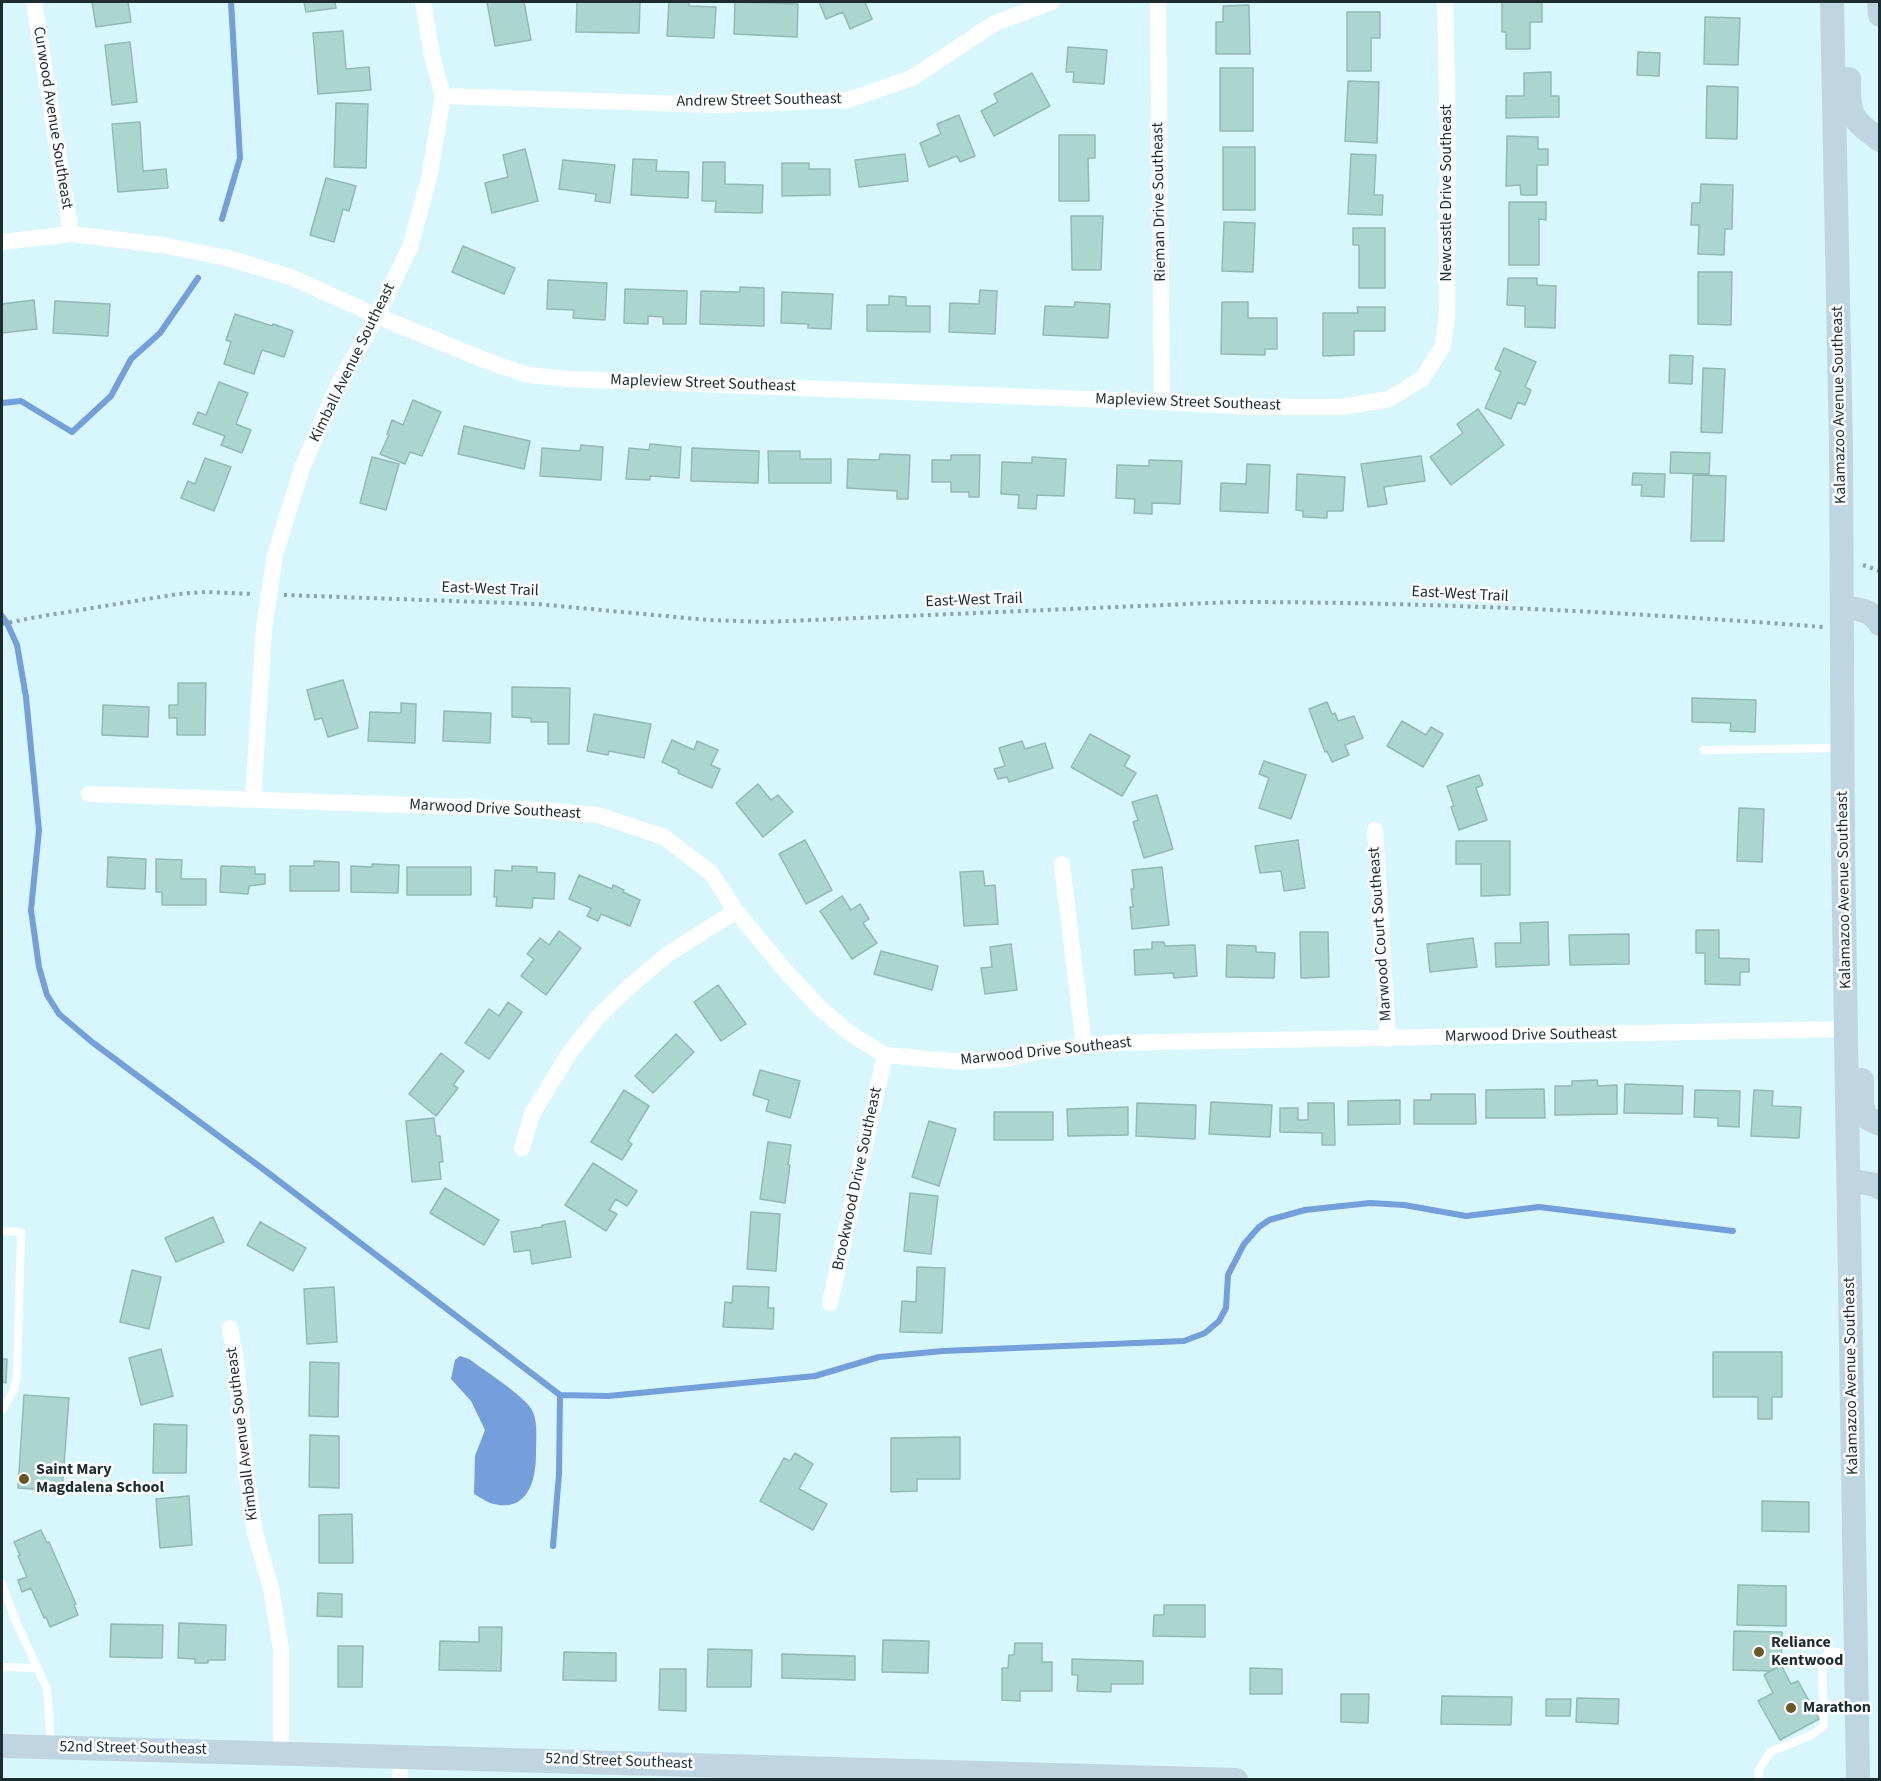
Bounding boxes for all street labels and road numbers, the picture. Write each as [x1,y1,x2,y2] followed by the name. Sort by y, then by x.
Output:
[28,25,76,211] street label: Curwood Avenue Southeast
[676,90,842,112] street label: Andrew Street Southeast
[1437,104,1457,282] street label: Newcastle Drive Southeast
[1149,122,1171,282] street label: Rieman Drive Southeast
[306,280,400,446] street label: Kimball Avenue Southeast
[1829,306,1851,504] street label: Kalamazoo Avenue Southeast
[610,371,796,397] street label: Mapleview Street Southeast
[1095,390,1281,416] street label: Mapleview Street Southeast
[441,579,539,601] street label: East-West Trail
[1411,583,1509,607] street label: East-West Trail
[925,590,1023,612] street label: East-West Trail
[1834,791,1856,989] street label: Kalamazoo Avenue Southeast
[409,796,581,824] street label: Marwood Drive Southeast
[1365,846,1397,1022] street label: Marwood Court Southeast
[1445,1025,1617,1047] street label: Marwood Drive Southeast
[960,1033,1132,1071] street label: Marwood Drive Southeast
[829,1086,887,1272] street label: Brookwood Drive Southeast
[1841,1277,1863,1475] street label: Kalamazoo Avenue Southeast
[223,1346,263,1522] street label: Kimball Avenue Southeast
[59,1738,207,1760] street label: 52nd Street Southeast
[545,1750,693,1774] street label: 52nd Street Southeast

